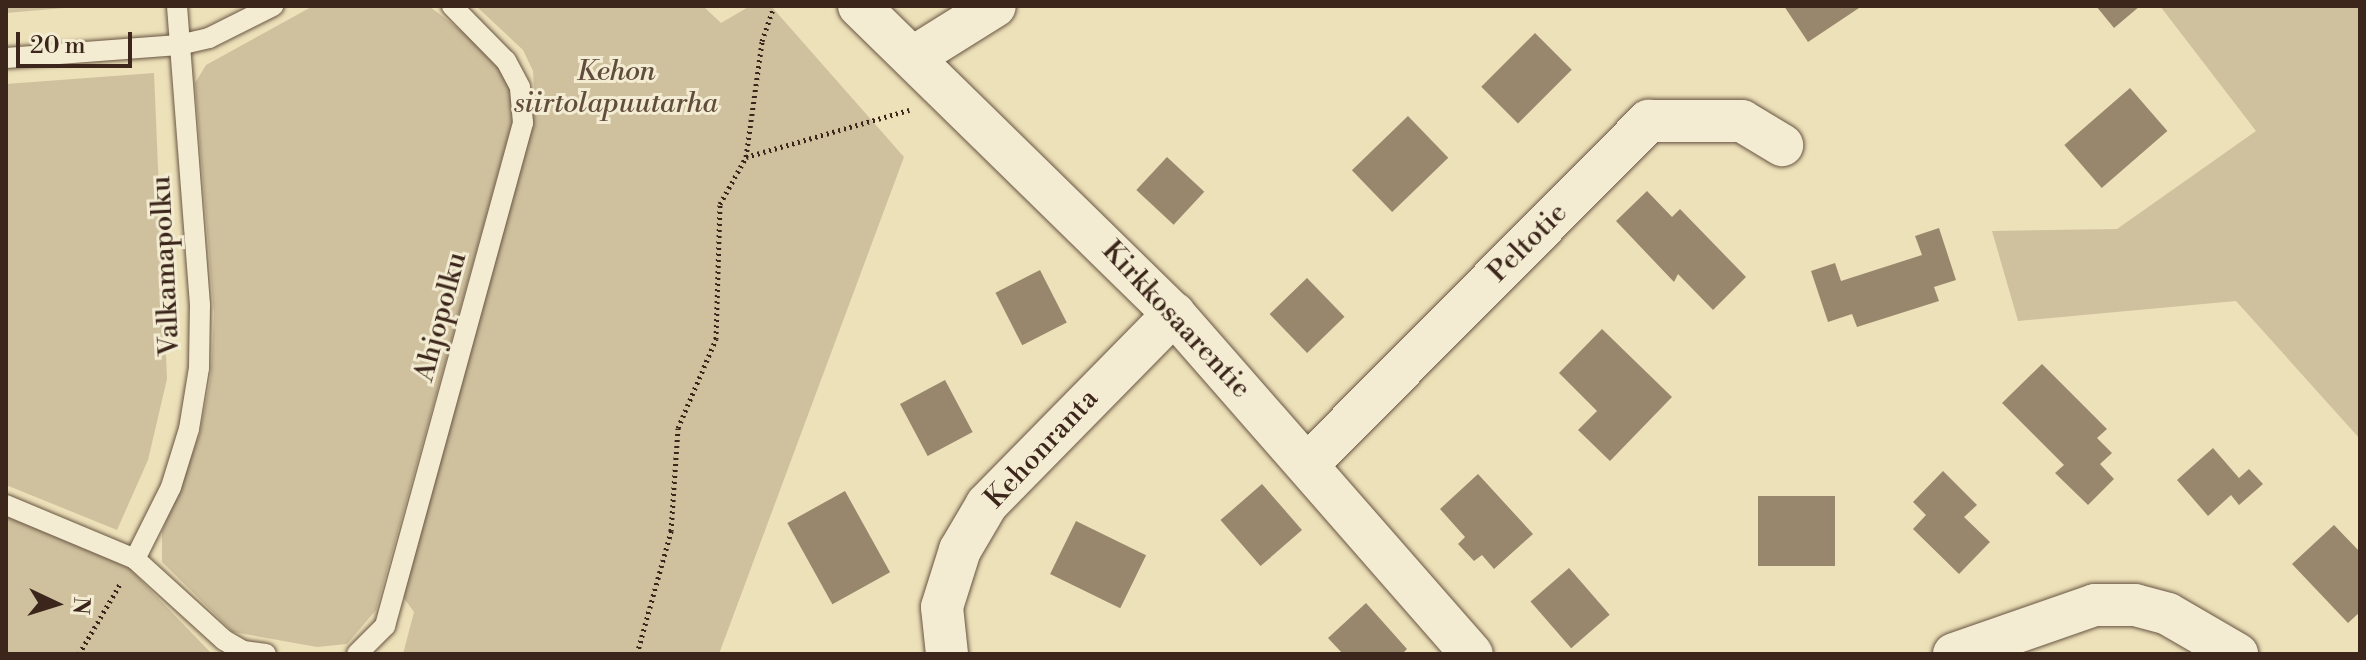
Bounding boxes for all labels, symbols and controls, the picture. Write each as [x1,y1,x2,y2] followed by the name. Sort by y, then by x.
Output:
[20,16,136,66] scale bar
[30,31,86,61] text: 20 m
[514,55,718,121] park label: Kehon siirtolapuutarha
[145,175,187,357] street label: Valkamapolku
[1481,196,1575,290] street label: Peltotie
[1095,234,1257,406] street label: Kirkkosaarentie
[408,249,474,385] street label: Ahjopolku
[978,382,1106,516] street label: Kehonranta
[16,564,96,644] north arrow
[66,596,95,615] text: N

